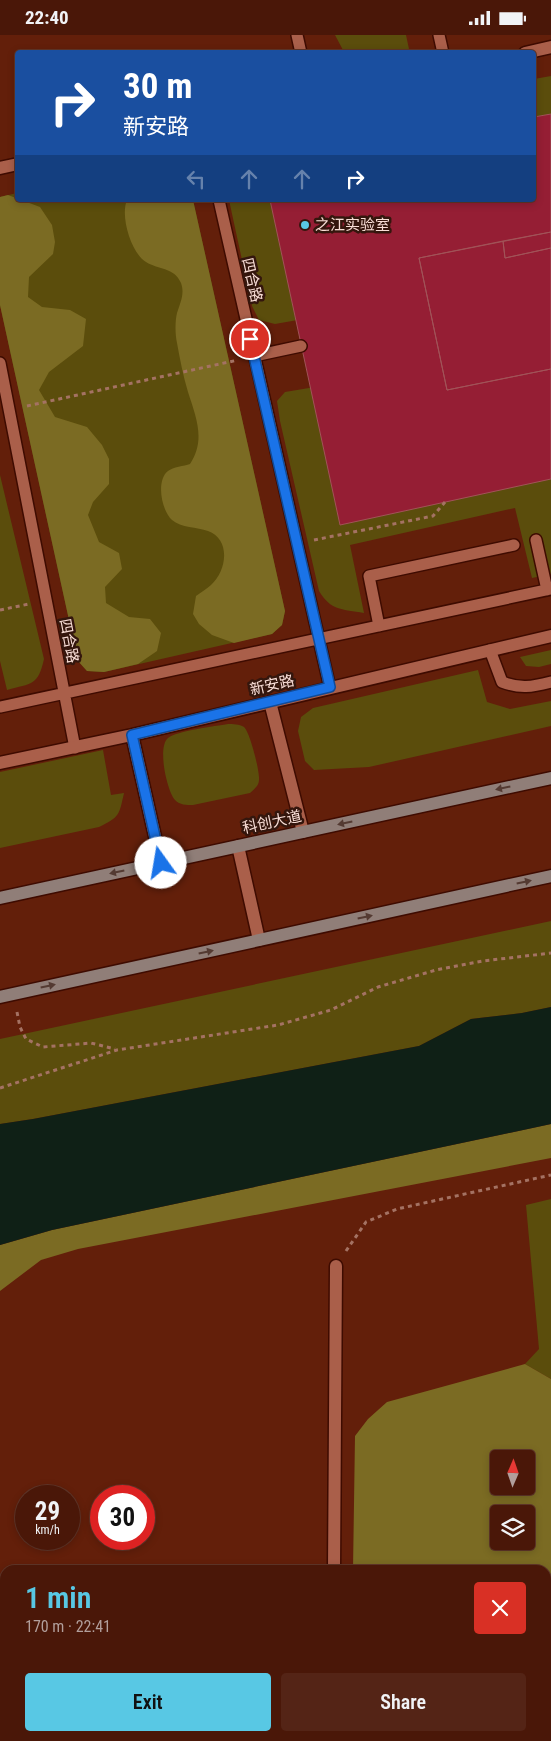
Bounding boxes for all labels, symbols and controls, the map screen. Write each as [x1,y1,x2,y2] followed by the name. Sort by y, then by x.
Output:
[25,6,69,29] text: 22:40
[123,66,192,107] text: 30 m
[40,70,105,135] icon: right
[123,114,189,139] text: 新安路
[182,165,210,193] icon: left
[235,165,263,193] icon: ahead
[288,165,316,193] icon: ahead
[341,165,369,193] icon: right
[315,216,390,234] place label: 之江实验室
[299,219,311,231] marker: 之江实验室
[238,256,266,304] street label: 四合路
[229,318,271,360] pin
[236,325,264,353] icon: arrive
[56,617,82,665] street label: 四合路
[248,671,296,699] street label: 新安路
[496,784,511,792] one-way arrow
[241,807,303,837] street label: 科创大道
[336,819,352,827] one-way arrow
[134,836,186,888] position arrow
[110,868,125,876] one-way arrow
[516,878,531,886] one-way arrow
[358,913,373,921] one-way arrow
[199,947,215,955] one-way arrow
[40,982,55,990] one-way arrow
[490,1450,535,1495] north arrow
[490,1450,535,1550] map controls
[90,1485,155,1550] speed limit sign: 30
[35,1497,60,1526] text: 29
[490,1505,535,1550] button: layers
[35,1523,60,1537] text: km/h
[25,1580,91,1615] text: 1 min
[474,1582,526,1634] button: close
[25,1617,111,1636] text: 170 m · 22:41
[25,1673,271,1731] button: Exit
[281,1673,526,1731] button: Share

